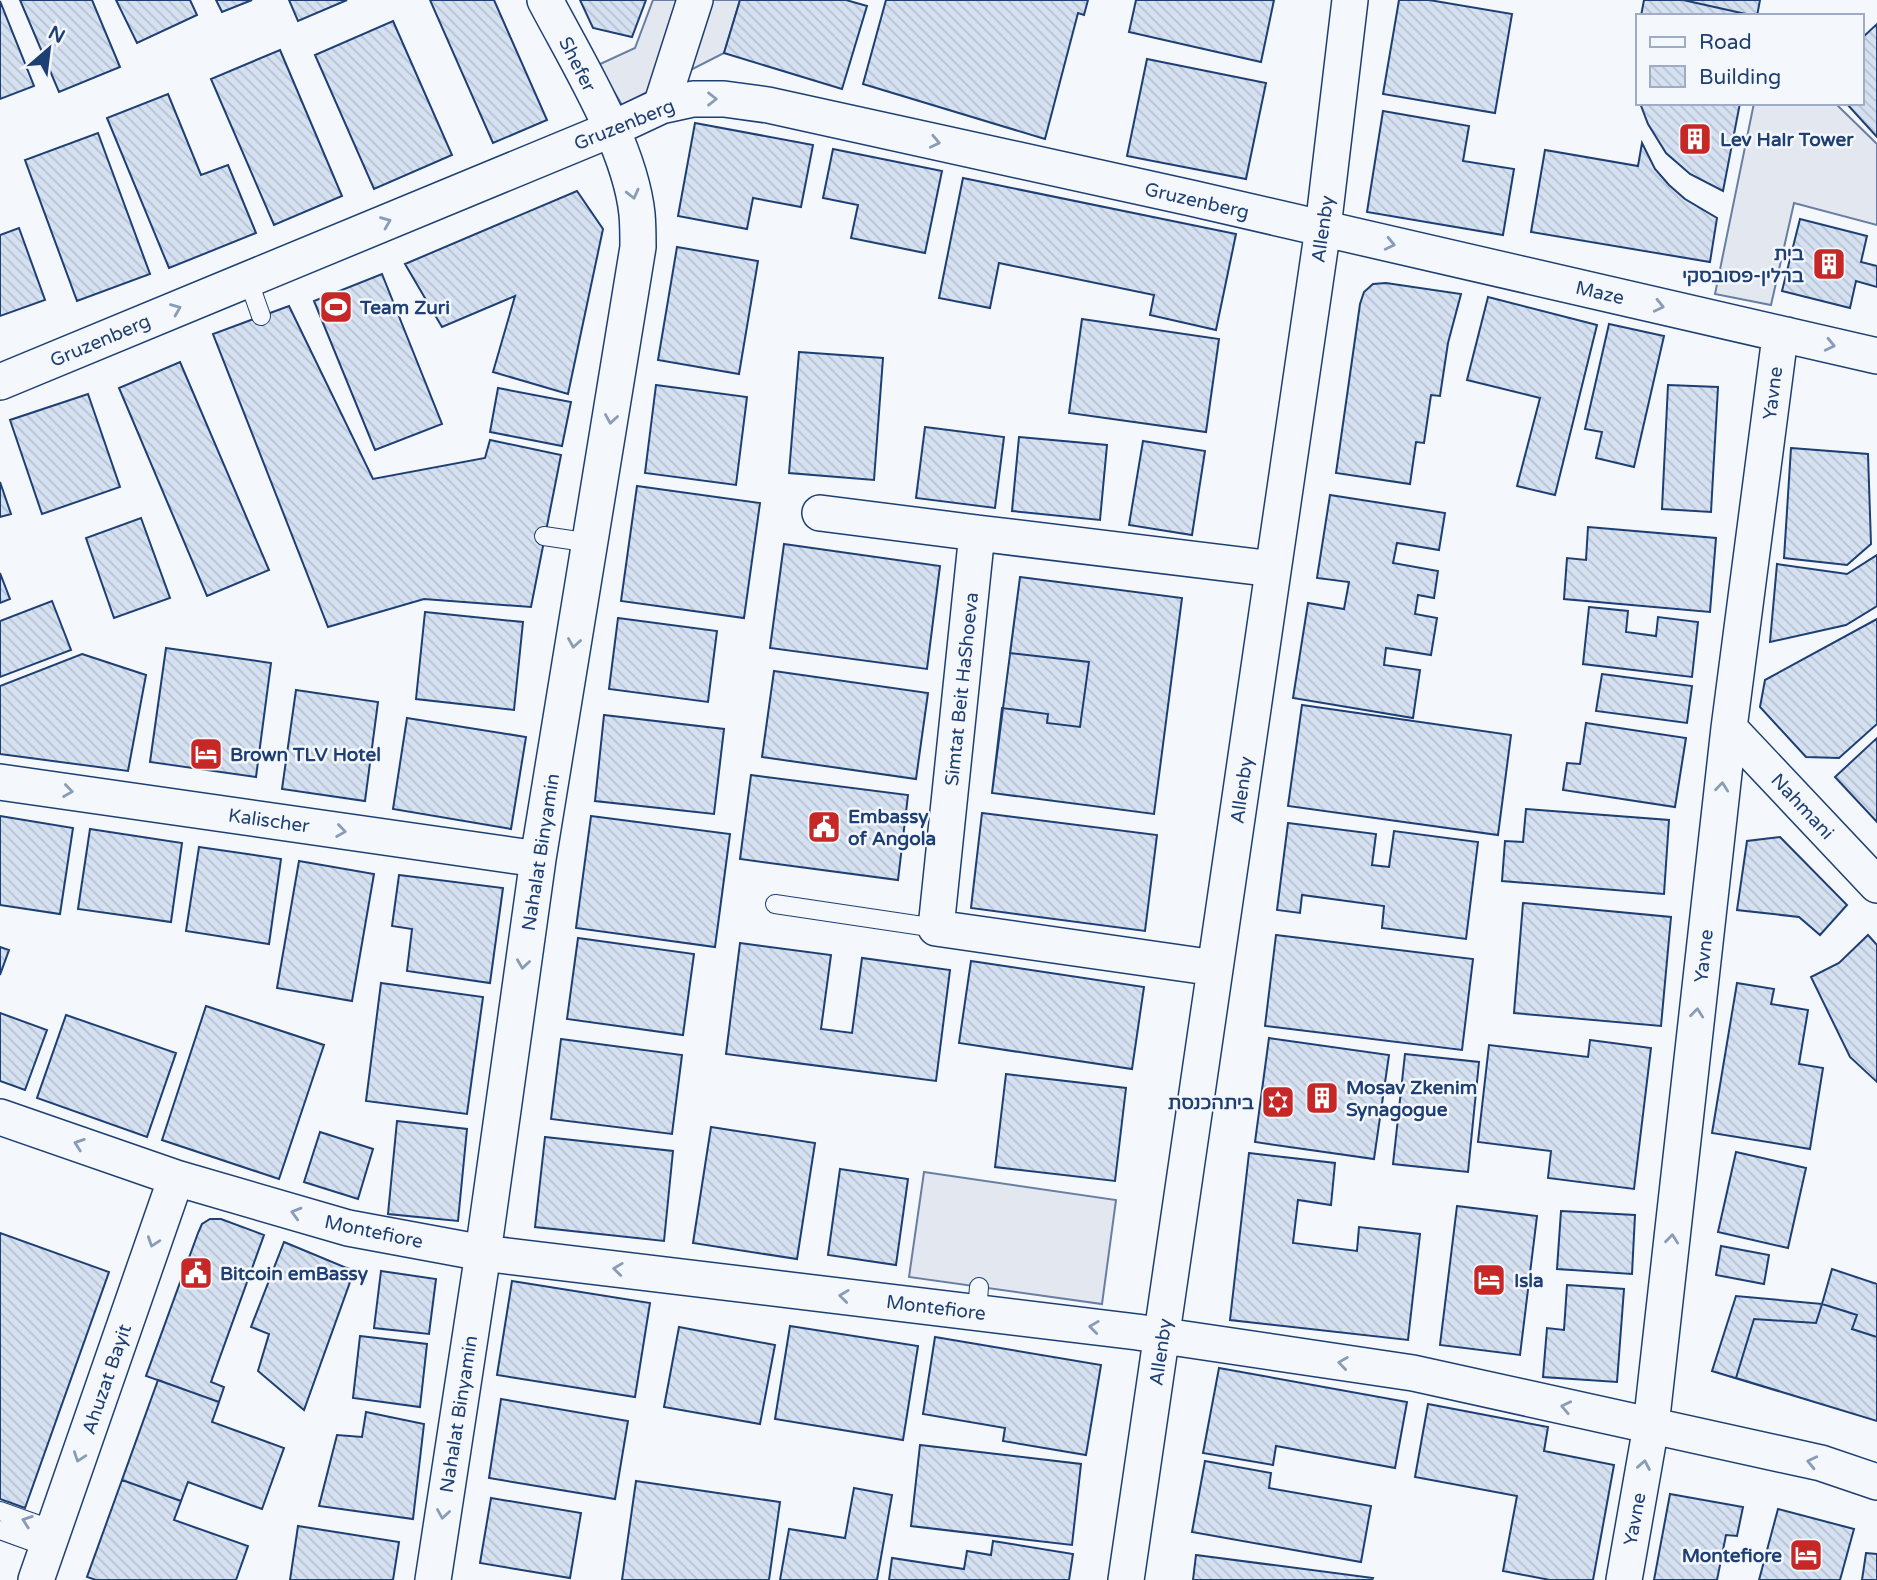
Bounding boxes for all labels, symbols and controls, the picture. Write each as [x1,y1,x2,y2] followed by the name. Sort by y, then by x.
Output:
[14,14,84,84] north arrow
[1636,14,1863,105] legend
[45,22,68,48] text: N
[1699,30,1752,55] text: Road
[554,33,601,96] street label: Shefer
[1699,65,1781,90] text: Building
[707,91,718,107] one-way arrow
[571,95,678,155] street label: Gruzenberg
[1676,120,1714,158] building icon: Lev HaIr Tower
[1720,129,1854,151] place label: Lev HaIr Tower
[929,133,941,148] one-way arrow
[1142,178,1251,224] street label: Gruzenberg
[625,188,639,200] one-way arrow
[1307,194,1339,264] street label: Allenby
[379,216,392,230] one-way arrow
[1384,235,1396,250] one-way arrow
[1682,243,1805,287] place label: בית ברלין-פסובסקי
[1810,245,1848,283] building icon: בית ברלין-פסובסקי
[1573,277,1626,309] street label: Maze
[317,288,355,326] sports icon: Team Zuri
[359,297,450,319] place label: Team Zuri
[1653,298,1665,312] one-way arrow
[169,303,181,317] one-way arrow
[47,310,154,372] street label: Gruzenberg
[1824,337,1836,351] one-way arrow
[1759,365,1787,421] street label: Yavne
[604,413,619,424] one-way arrow
[941,591,983,787] street label: Simtat Beit HaShoeva
[567,637,582,649] one-way arrow
[187,735,225,773] hotel icon: Brown TLV Hotel
[230,744,381,766] place label: Brown TLV Hotel
[1226,755,1258,825] street label: Allenby
[1766,769,1838,844] street label: Nahmani
[518,772,564,933] street label: Nahalat Binyamin
[1715,781,1730,792] one-way arrow
[62,784,73,799] one-way arrow
[227,804,312,838] street label: Kalischer
[848,806,936,851] place label: Embassy of Angola
[805,808,843,846] public building icon: Embassy of Angola
[335,823,347,838] one-way arrow
[1690,928,1718,984] street label: Yavne
[516,959,531,970] one-way arrow
[1689,1007,1704,1018] one-way arrow
[1346,1077,1477,1122] place label: Mosav Zkenim Synagogue
[1303,1079,1341,1117] building icon: Mosav Zkenim Synagogue
[1259,1083,1297,1121] synagogue icon: ביתהכנסת
[1168,1092,1255,1114] place label: ביתהכנסת
[74,1138,86,1152] one-way arrow
[290,1207,302,1222] one-way arrow
[322,1211,425,1253] street label: Montefiore
[1664,1233,1679,1245] one-way arrow
[147,1235,161,1248] one-way arrow
[177,1254,215,1292] public building icon: Bitcoin emBassy
[613,1261,624,1276] one-way arrow
[1470,1261,1508,1299] hotel icon: Isla
[220,1263,369,1286] place label: Bitcoin emBassy
[1514,1270,1544,1292] place label: Isla
[838,1288,850,1303] one-way arrow
[885,1291,987,1325] street label: Montefiore
[1145,1317,1177,1387] street label: Allenby
[1088,1319,1100,1334] one-way arrow
[78,1321,136,1437] street label: Ahuzat Bayit
[436,1334,482,1495] street label: Nahalat Binyamin
[1337,1356,1349,1371] one-way arrow
[1560,1401,1572,1416] one-way arrow
[73,1450,87,1462] one-way arrow
[1806,1455,1818,1470] one-way arrow
[1636,1459,1651,1470] one-way arrow
[1620,1491,1650,1547] street label: Yavne
[436,1508,451,1520] one-way arrow
[21,1515,33,1529] one-way arrow
[1787,1536,1825,1574] hotel icon: Montefiore
[1682,1545,1782,1567] place label: Montefiore

